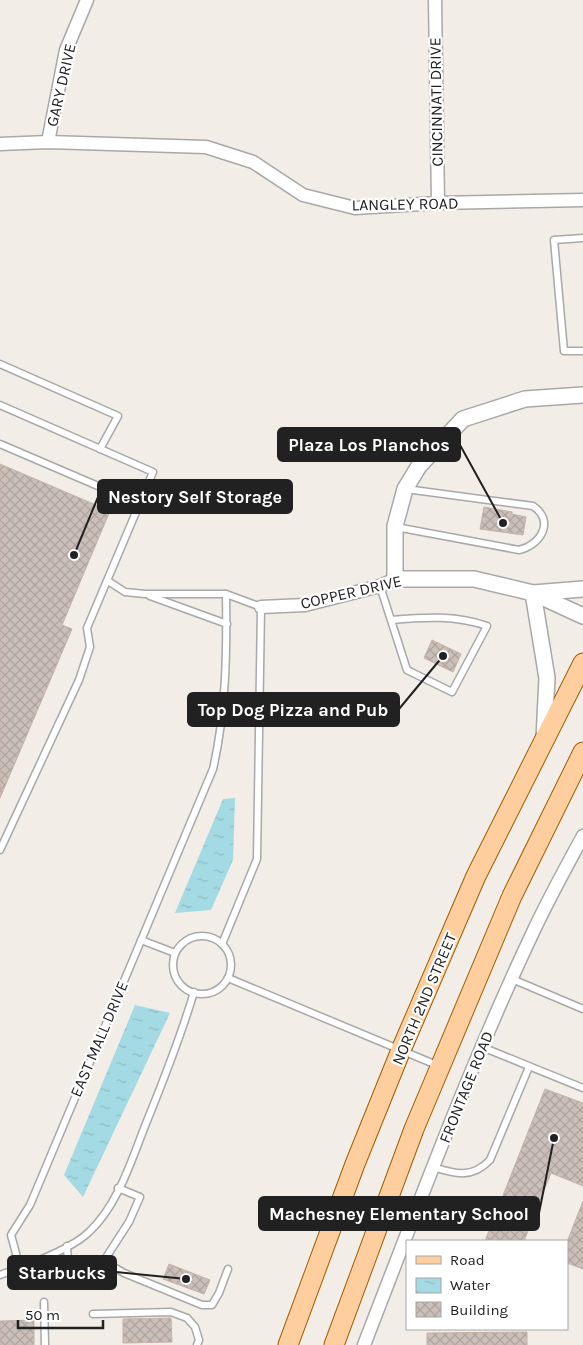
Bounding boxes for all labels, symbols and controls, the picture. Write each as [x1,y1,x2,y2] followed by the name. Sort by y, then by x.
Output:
[425,37,447,167] street label: CINCINNATI DRIVE
[42,42,80,128] street label: GARY DRIVE
[351,194,459,214] street label: LANGLEY ROAD
[278,428,460,461] callout: Plaza Los Planchos
[288,434,450,456] text: Plaza Los Planchos
[98,480,292,513] callout: Nestory Self Storage
[108,486,282,508] text: Nestory Self Storage
[299,571,403,613] street label: COPPER DRIVE
[188,693,399,726] callout: Top Dog Pizza and Pub
[198,699,388,721] text: Top Dog Pizza and Pub
[388,930,460,1068] street label: NORTH 2ND STREET
[66,978,132,1100] street label: EAST MALL DRIVE
[435,1028,497,1146] street label: FRONTAGE ROAD
[259,1197,539,1230] callout: Machesney Elementary School
[269,1203,529,1225] text: Machesney Elementary School
[406,1240,568,1330] legend
[450,1251,485,1269] text: Road
[8,1256,116,1289] callout: Starbucks
[18,1262,106,1284] text: Starbucks
[450,1276,491,1294] text: Water
[18,1298,102,1330] scale bar
[450,1301,508,1319] text: Building
[25,1306,60,1324] text: 50 m

